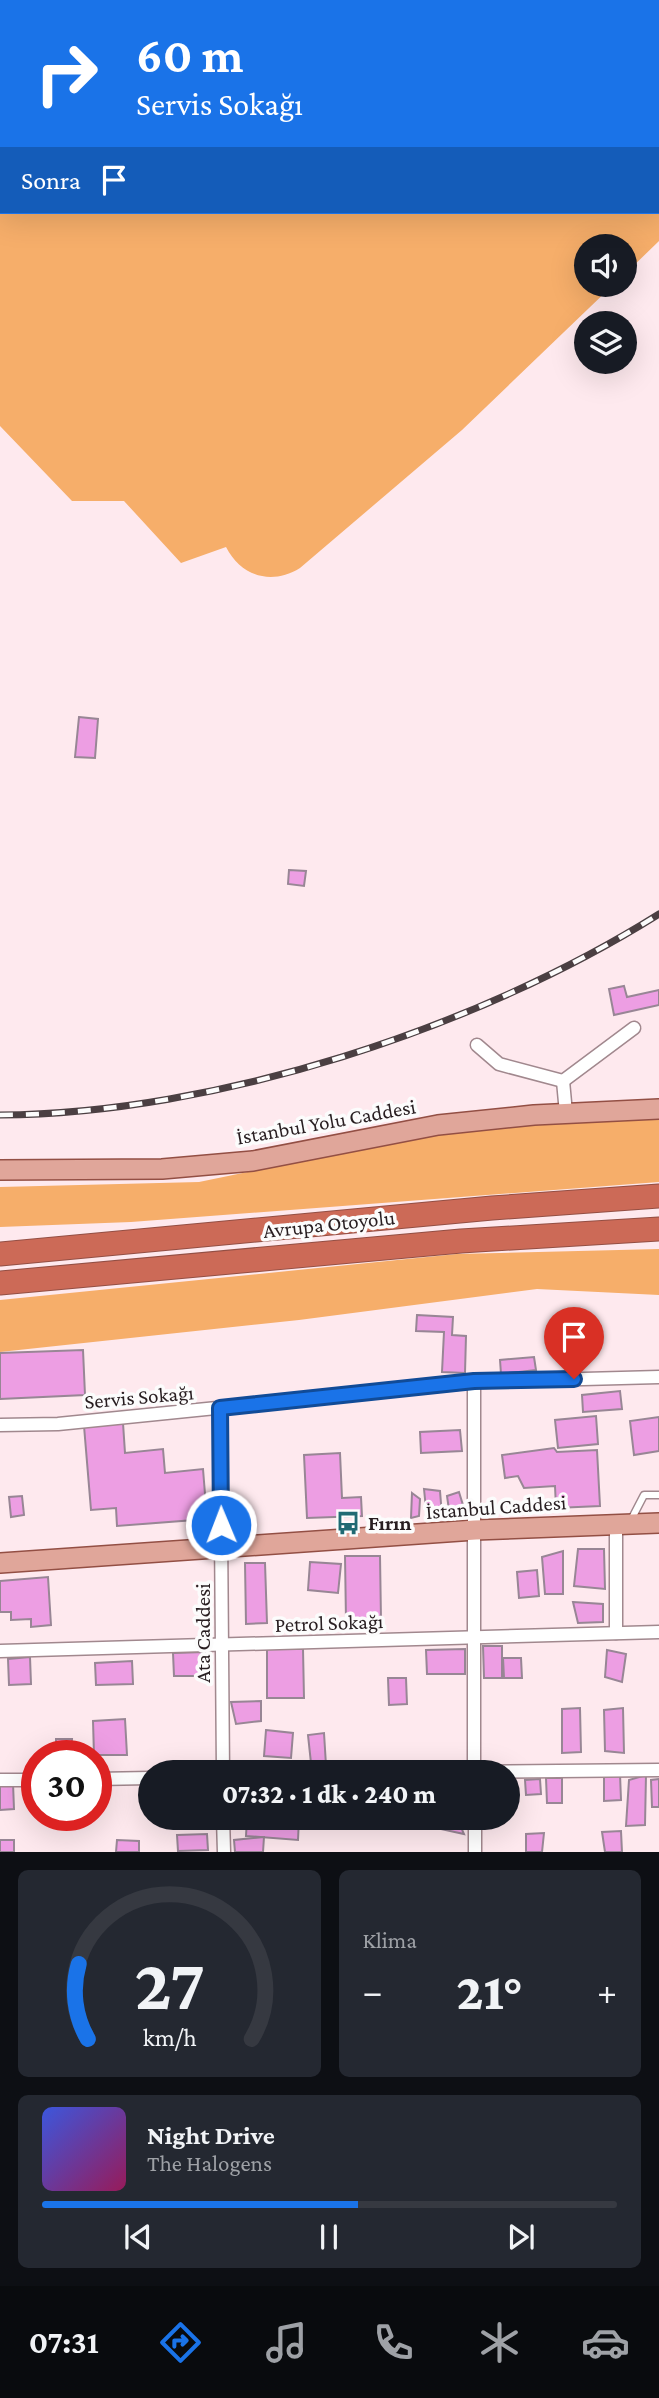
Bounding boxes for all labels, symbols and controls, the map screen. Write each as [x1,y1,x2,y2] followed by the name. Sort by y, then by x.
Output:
[21,28,112,119] icon: right
[136,28,243,83] text: 60 m
[136,86,303,122] text: Servis Sokağı
[95,161,133,199] icon: arrive
[21,166,81,195] text: Sonra
[574,234,637,374] map controls
[574,234,637,297] button: sound
[574,311,637,374] button: layers
[234,1094,418,1150] street label: İstanbul Yolu Caddesi
[262,1205,396,1243] street label: Avrupa Otoyolu
[544,1307,604,1379] pin
[555,1318,593,1356] icon: arrive
[83,1380,195,1414] street label: Servis Sokağı
[184,1488,258,1562] position arrow
[425,1490,568,1524] street label: İstanbul Caddesi
[334,1509,362,1537] bus stop icon: Fırın
[368,1511,411,1535] place label: Fırın
[191,1583,215,1683] street label: Ata Caddesi
[274,1609,384,1637] street label: Petrol Sokağı
[21,1740,112,1831] speed limit sign: 30
[222,1780,436,1809] text: 07:32 · 1 dk · 240 m
[363,1927,417,1953] text: Klima
[134,1945,205,2026] text: 27
[456,1962,523,2020] text: 21°
[363,1970,383,2012] text: −
[597,1970,617,2012] text: +
[142,2024,196,2051] text: km/h
[147,2121,275,2150] text: Night Drive
[147,2150,272,2176] text: The Halogens
[119,2218,157,2256] icon: previous
[310,2218,348,2256] icon: pause
[502,2218,540,2256] icon: next
[156,2318,205,2367] icon: directions
[262,2318,311,2367] icon: music
[369,2318,418,2367] icon: phone
[475,2318,524,2367] icon: climate
[581,2318,630,2367] icon: car
[29,2324,99,2360] text: 07:31

